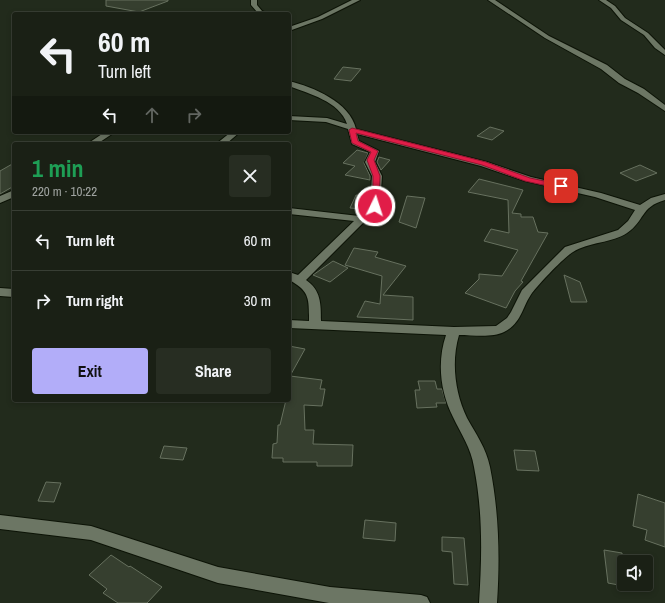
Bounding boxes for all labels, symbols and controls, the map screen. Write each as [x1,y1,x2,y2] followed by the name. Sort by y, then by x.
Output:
[98,23,150,61] text: 60 m
[32,28,84,80] icon: left
[98,59,151,84] text: Turn left
[99,104,121,126] icon: left
[141,104,163,126] icon: ahead
[183,104,205,126] icon: right
[32,152,83,184] text: 1 min
[229,155,271,197] button: close
[544,169,578,203] pin
[550,175,572,197] icon: arrive
[32,183,97,200] text: 220 m · 10:22
[354,185,396,227] position arrow
[32,230,54,252] icon: left
[66,230,114,251] text: Turn left
[244,230,271,251] text: 60 m
[32,290,54,312] icon: right
[66,290,123,311] text: Turn right
[244,290,271,311] text: 30 m
[32,348,148,394] button: Exit
[156,348,271,394] button: Share
[617,555,653,591] map controls
[617,555,653,591] button: sound

